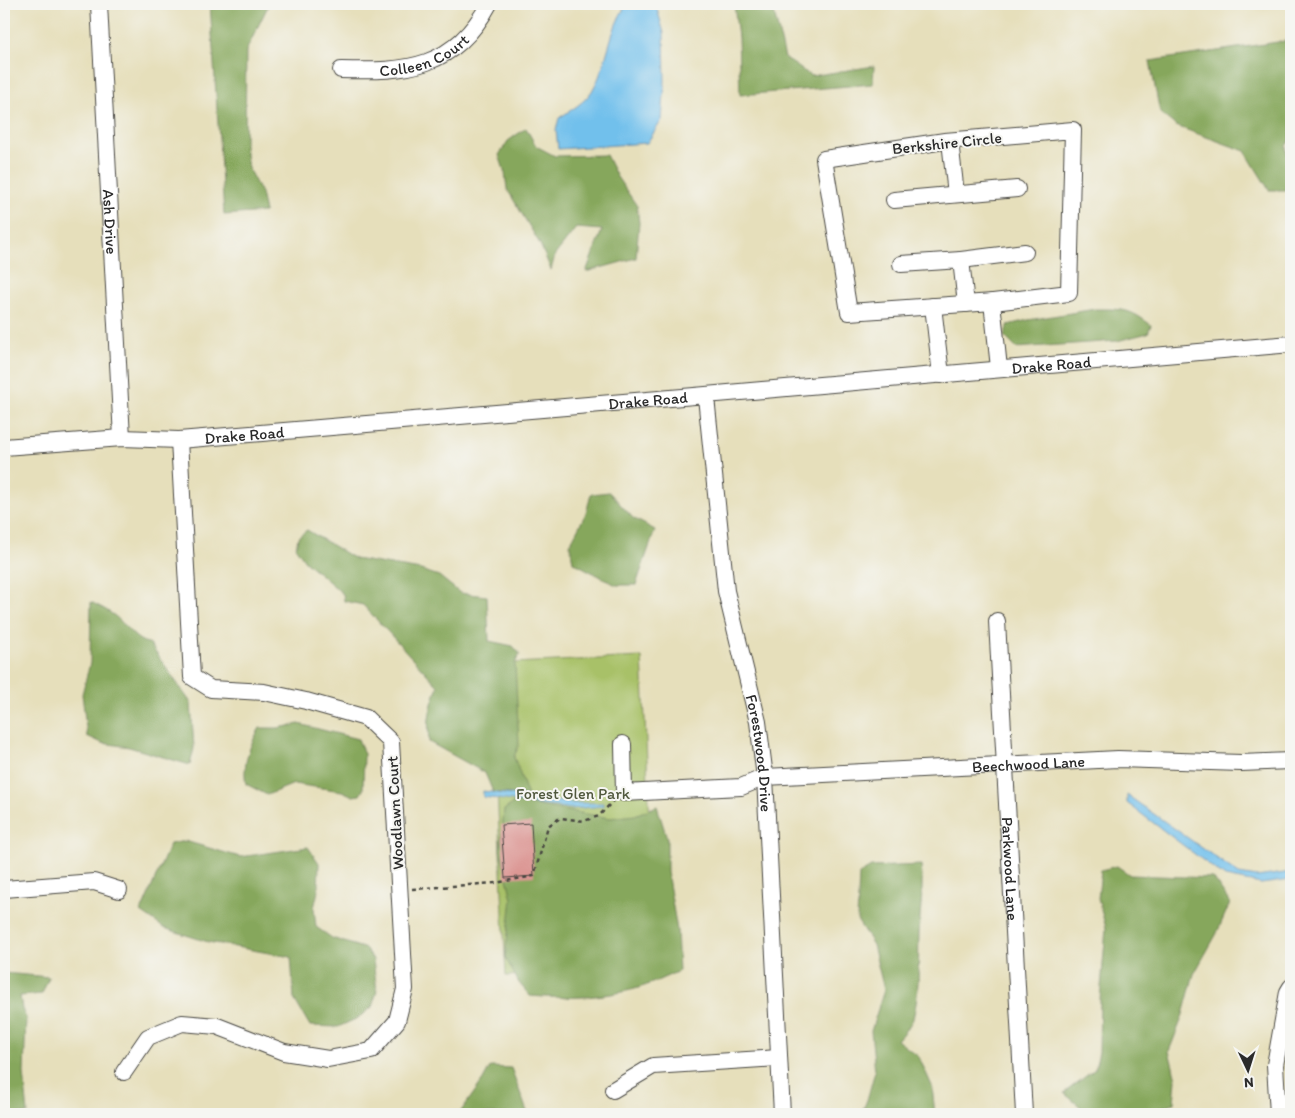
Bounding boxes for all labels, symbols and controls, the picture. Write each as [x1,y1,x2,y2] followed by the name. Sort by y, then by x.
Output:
[379,30,472,80] street label: Colleen Court
[891,128,1003,158] street label: Berkshire Circle
[99,189,122,255] street label: Ash Drive
[1011,352,1092,377] street label: Drake Road
[607,387,689,413] street label: Drake Road
[204,422,285,447] street label: Drake Road
[742,692,776,813] street label: Forestwood Drive
[971,751,1086,776] street label: Beechwood Lane
[383,756,407,870] street label: Woodlawn Court
[516,784,631,803] park label: Forest Glen Park
[998,816,1023,921] street label: Parkwood Lane
[1222,1046,1272,1096] north arrow
[1244,1074,1254,1091] text: N

